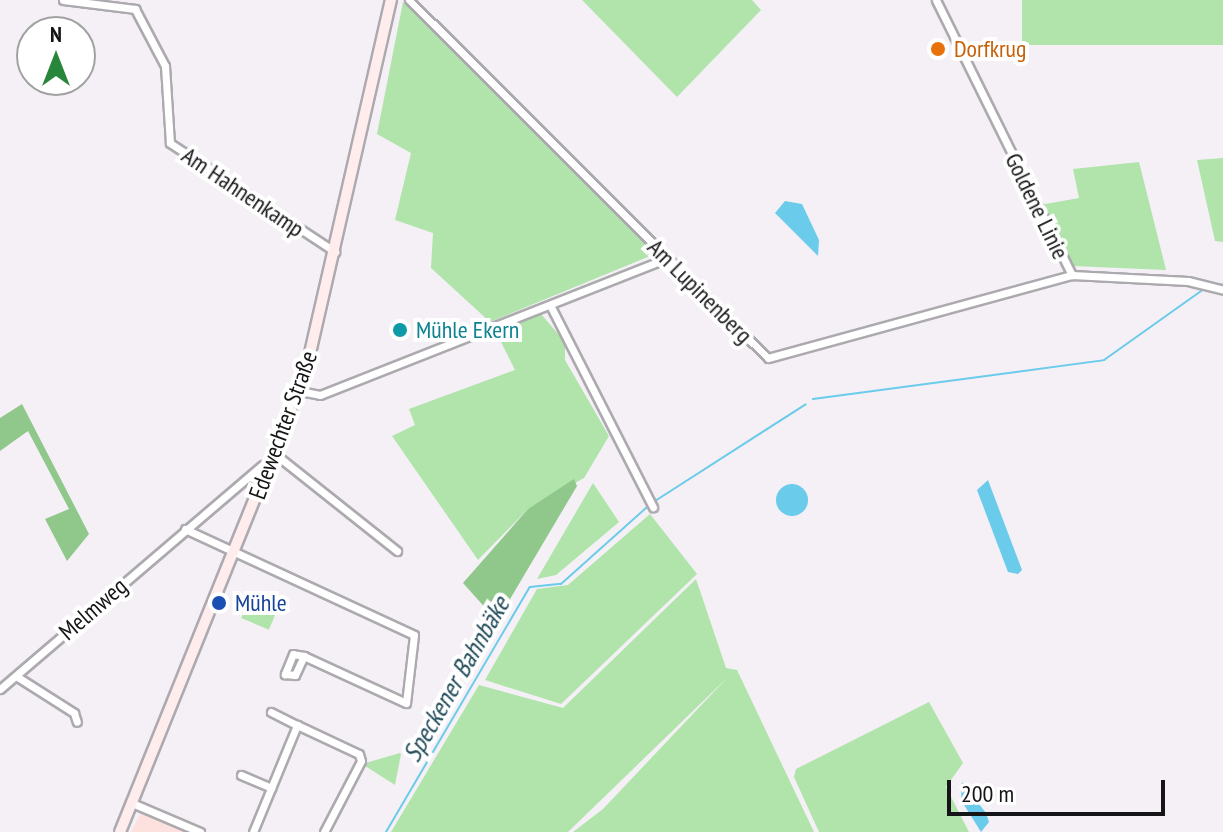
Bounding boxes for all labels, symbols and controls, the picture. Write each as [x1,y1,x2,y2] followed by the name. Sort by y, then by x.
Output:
[16,16,96,96] north arrow
[50,20,62,48] text: N
[954,35,1026,63] place label: Dorfkrug
[929,40,947,58] marker: Dorfkrug
[176,141,310,243] street label: Am Hahnenkamp
[999,148,1075,264] street label: Goldene Linie
[642,233,758,349] street label: Am Lupinenberg
[416,316,519,344] place label: Mühle Ekern
[391,321,409,339] marker: Mühle Ekern
[243,347,323,503] street label: Edewechter Straße
[53,572,133,646] street label: Melmweg
[235,589,287,617] place label: Mühle
[396,591,516,767] water label: Speckener Bahnbäke
[210,594,228,612] marker: Mühle
[951,764,1169,814] scale bar
[961,778,1014,809] text: 200 m

